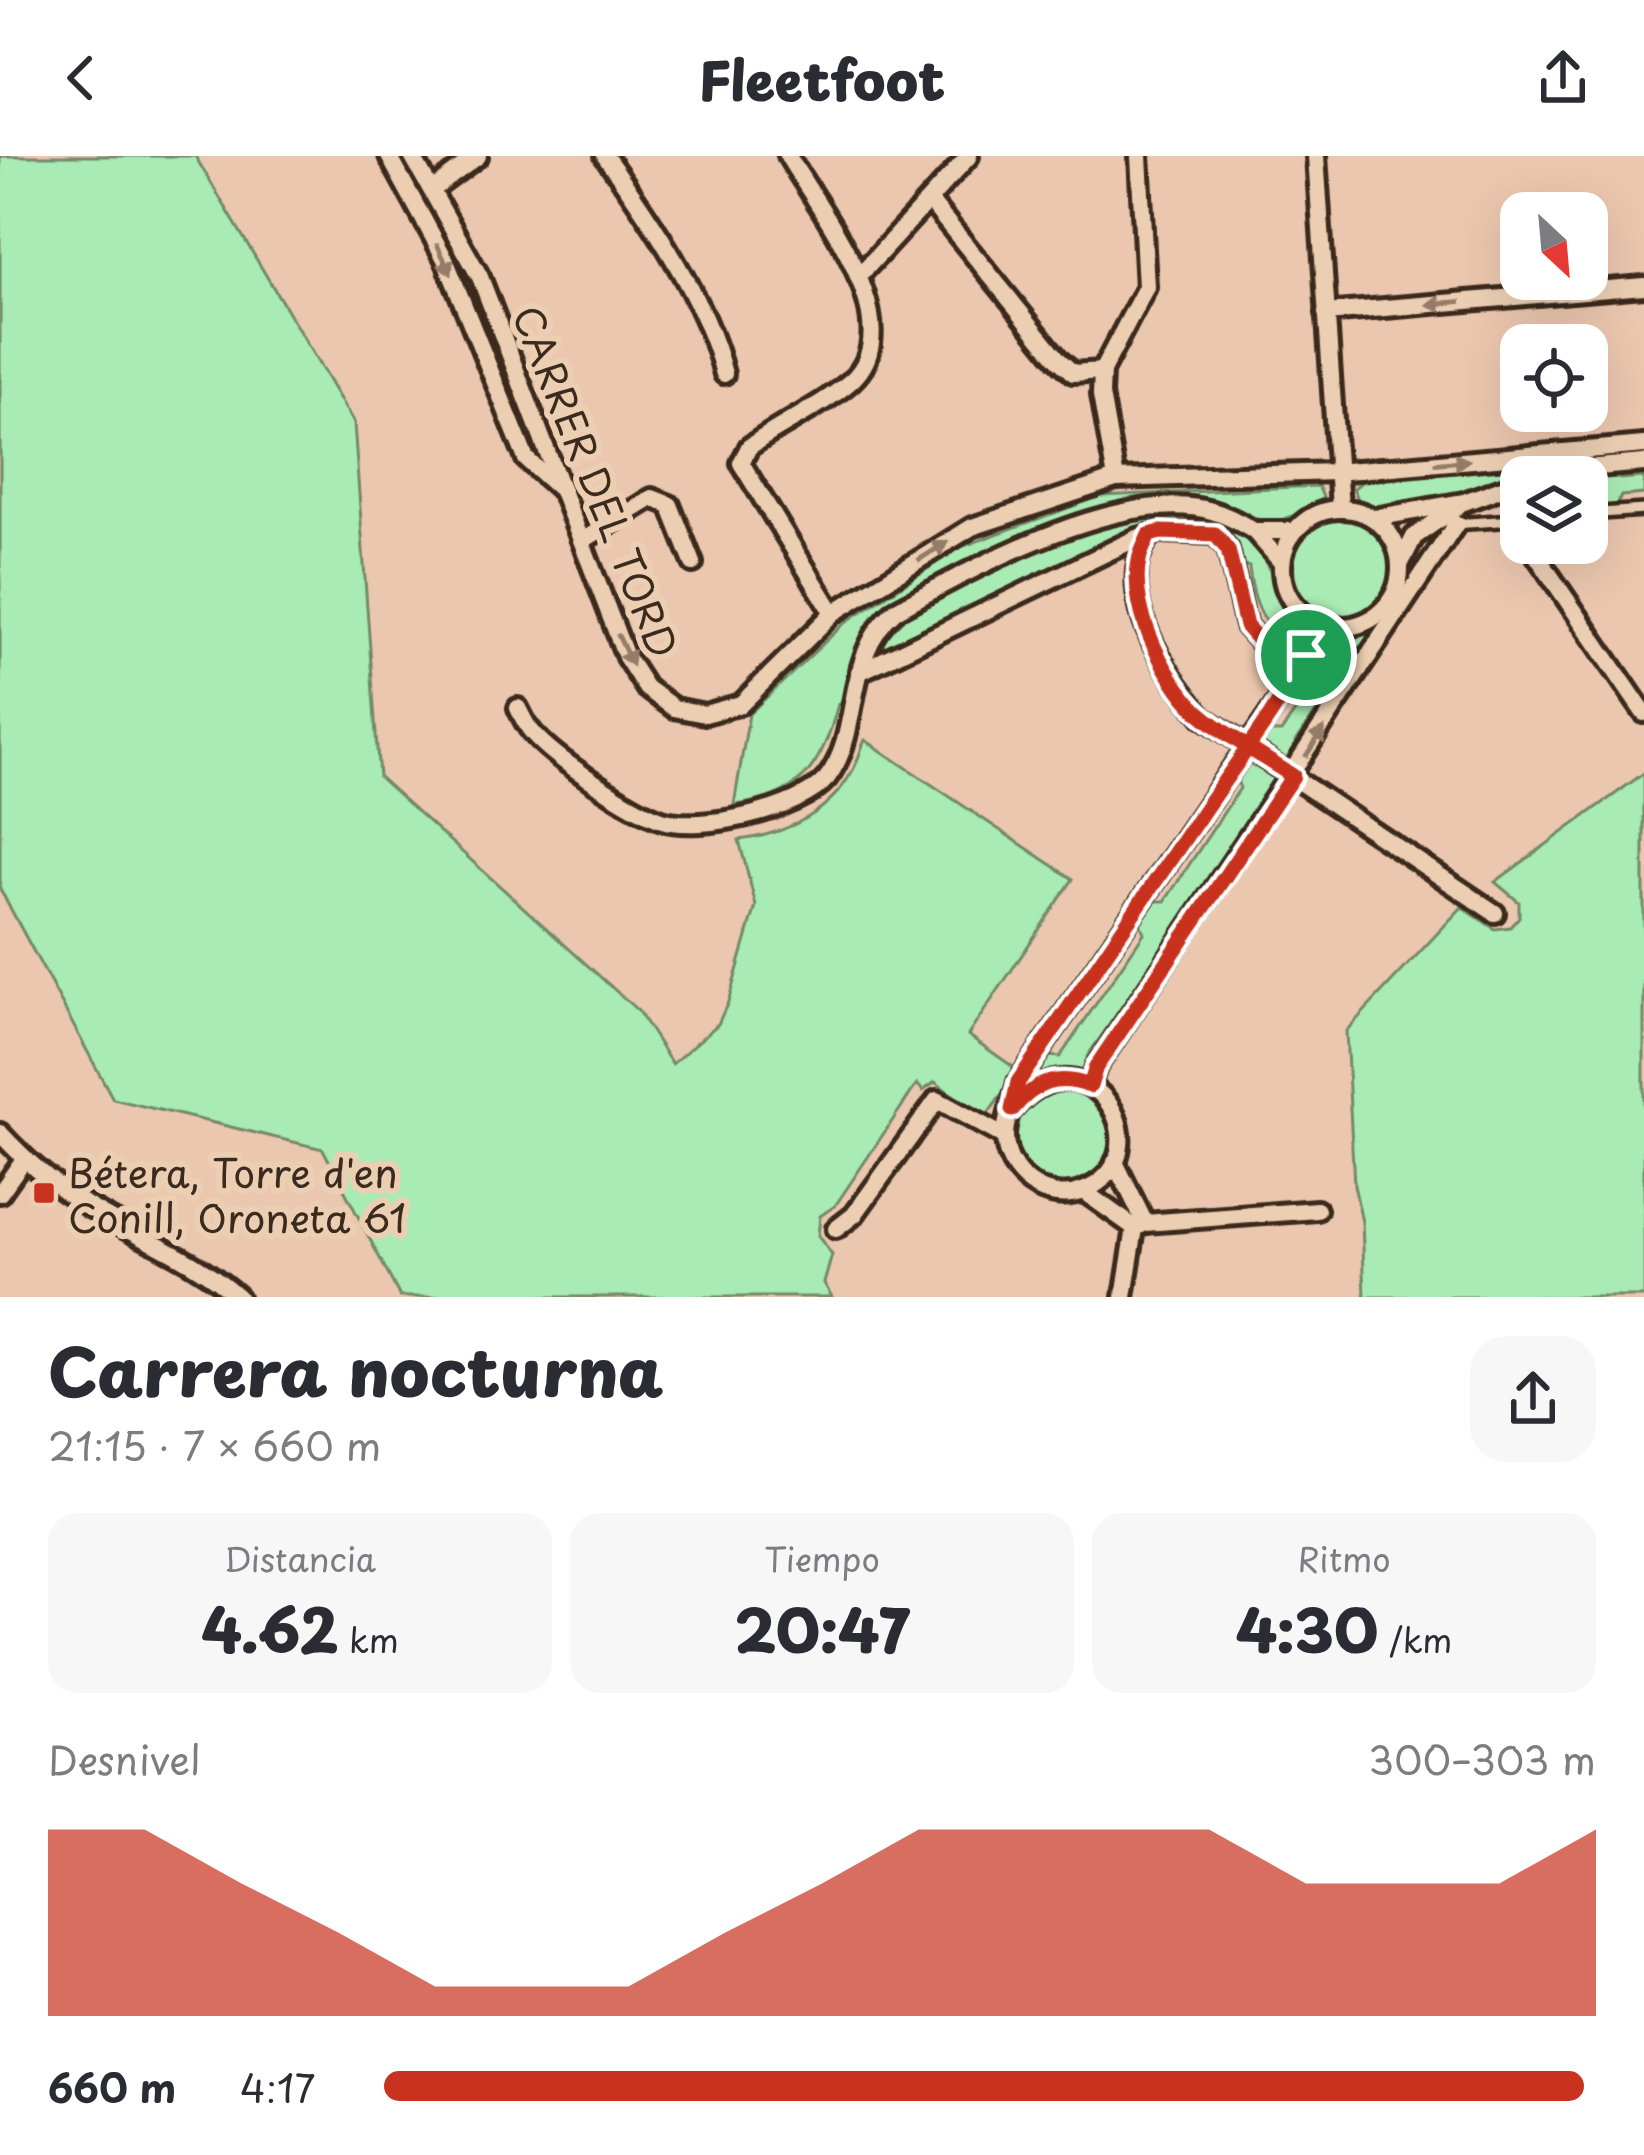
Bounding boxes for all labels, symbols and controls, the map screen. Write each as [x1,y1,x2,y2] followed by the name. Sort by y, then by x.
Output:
[699,38,945,119] text: Fleetfoot
[48,45,114,111] icon: back
[1530,45,1596,111] icon: share
[1500,192,1608,300] north arrow
[1500,192,1608,564] map controls
[435,242,455,277] one-way arrow
[1425,294,1462,313] one-way arrow
[499,296,695,666] street label: CARRER DEL TORD
[1500,324,1608,432] button: locate
[1434,452,1471,471] one-way arrow
[1500,456,1608,564] button: layers
[916,541,950,562] one-way arrow
[1255,604,1357,706] pin
[1273,622,1339,688] icon: arrive
[615,633,635,668] one-way arrow
[1303,726,1325,759] one-way arrow
[68,1142,406,1246] place label: Bétera, Torre d'en Conill, Oroneta 61
[31,1180,57,1206] marker: Bétera, Torre d'en Conill, Oroneta 61
[48,1320,664,1419] text: Carrera nocturna
[1470,1336,1596,1462] button: share
[48,1415,381,1474] text: 21:15 · 7 × 660 m
[224,1533,376,1583] text: Distancia
[764,1533,880,1583] text: Tiempo
[1297,1533,1391,1583] text: Ritmo
[201,1583,338,1673] text: 4.62
[734,1583,910,1673] text: 20:47
[1236,1583,1378,1673] text: 4:30
[338,1614,399,1664] text: km
[1378,1614,1452,1664] text: /km
[48,1729,200,1788] text: Desnivel
[1368,1729,1596,1788] text: 300–303 m
[48,2057,176,2116] text: 660 m
[240,2057,315,2116] text: 4:17

